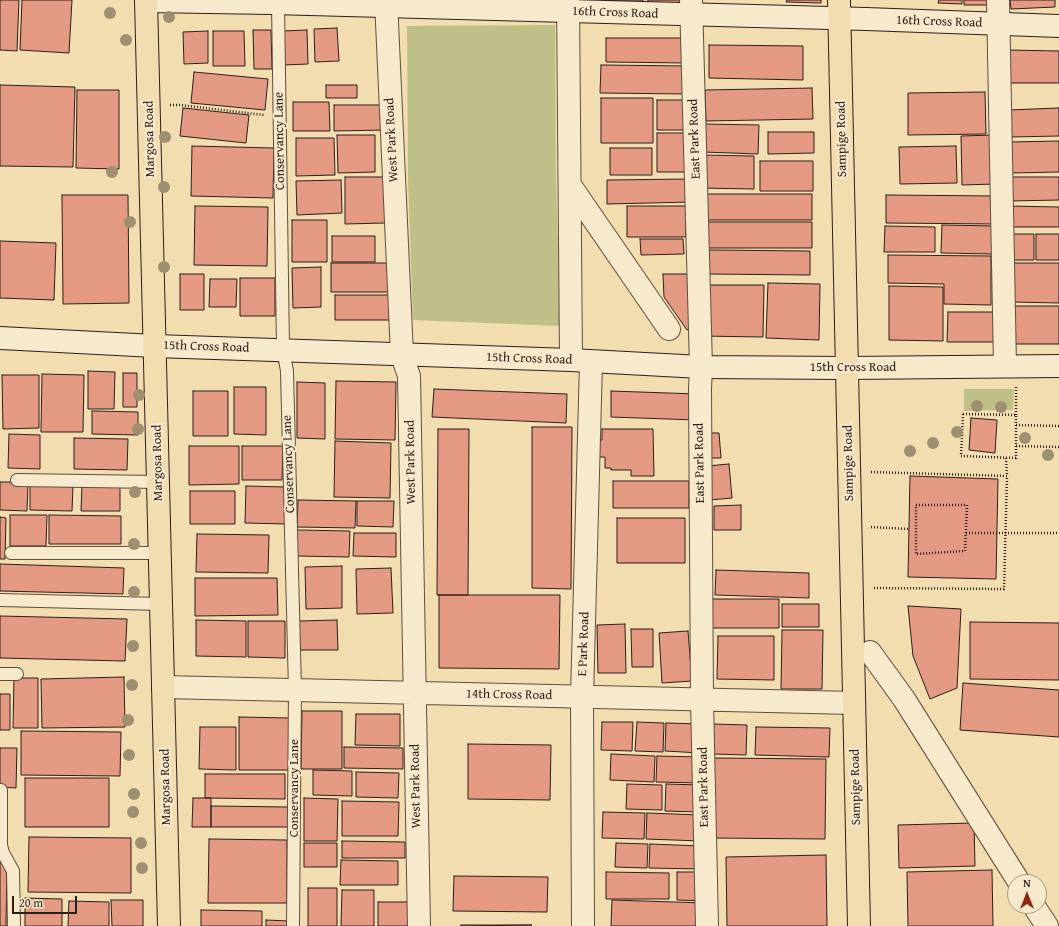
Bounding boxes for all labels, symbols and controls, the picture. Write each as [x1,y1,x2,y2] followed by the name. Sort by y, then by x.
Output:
[571,4,659,22] street label: 16th Cross Road
[895,13,983,31] street label: 16th Cross Road
[271,92,289,190] street label: Conservancy Lane
[382,97,402,183] street label: West Park Road
[686,99,704,179] street label: East Park Road
[142,101,158,177] street label: Margosa Road
[834,101,850,177] street label: Sampige Road
[162,338,250,356] street label: 15th Cross Road
[485,350,573,368] street label: 15th Cross Road
[810,360,896,376] street label: 15th Cross Road
[279,415,299,513] street label: Conservancy Lane
[402,420,420,504] street label: West Park Road
[691,423,709,503] street label: East Park Road
[150,425,166,501] street label: Margosa Road
[841,425,857,501] street label: Sampige Road
[575,611,593,677] street label: E Park Road
[466,686,552,704] street label: 14th Cross Road
[287,739,303,837] street label: Conservancy Lane
[407,744,425,828] street label: West Park Road
[695,747,713,827] street label: East Park Road
[158,749,174,825] street label: Margosa Road
[848,749,864,825] street label: Sampige Road
[1007,874,1047,914] north arrow
[1023,875,1031,891] text: N
[14,888,79,914] scale bar
[19,894,43,911] text: 20 m

